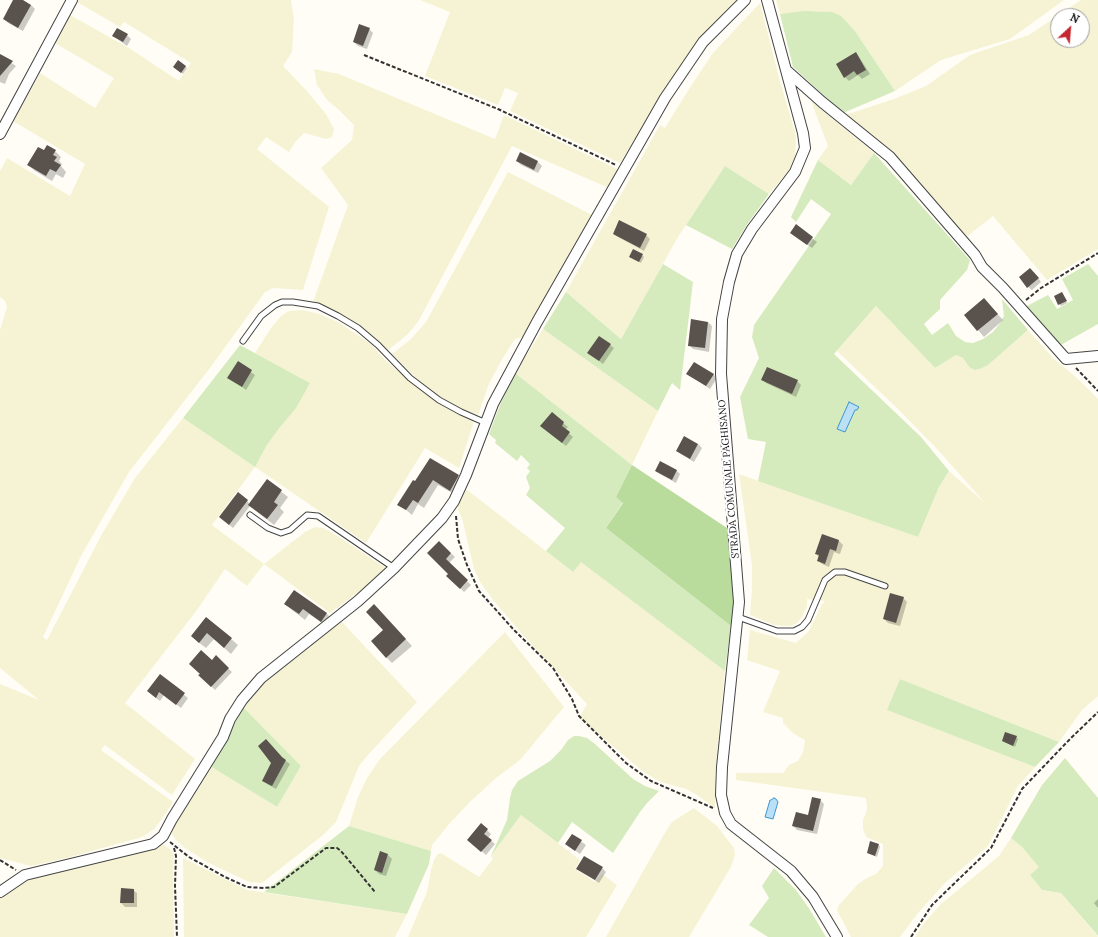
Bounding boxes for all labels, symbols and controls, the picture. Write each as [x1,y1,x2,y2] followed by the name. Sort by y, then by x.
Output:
[1050,8,1090,48] north arrow
[1068,10,1082,26] text: N
[716,399,742,559] street label: STRADA COMUNALE PAGHISANO

